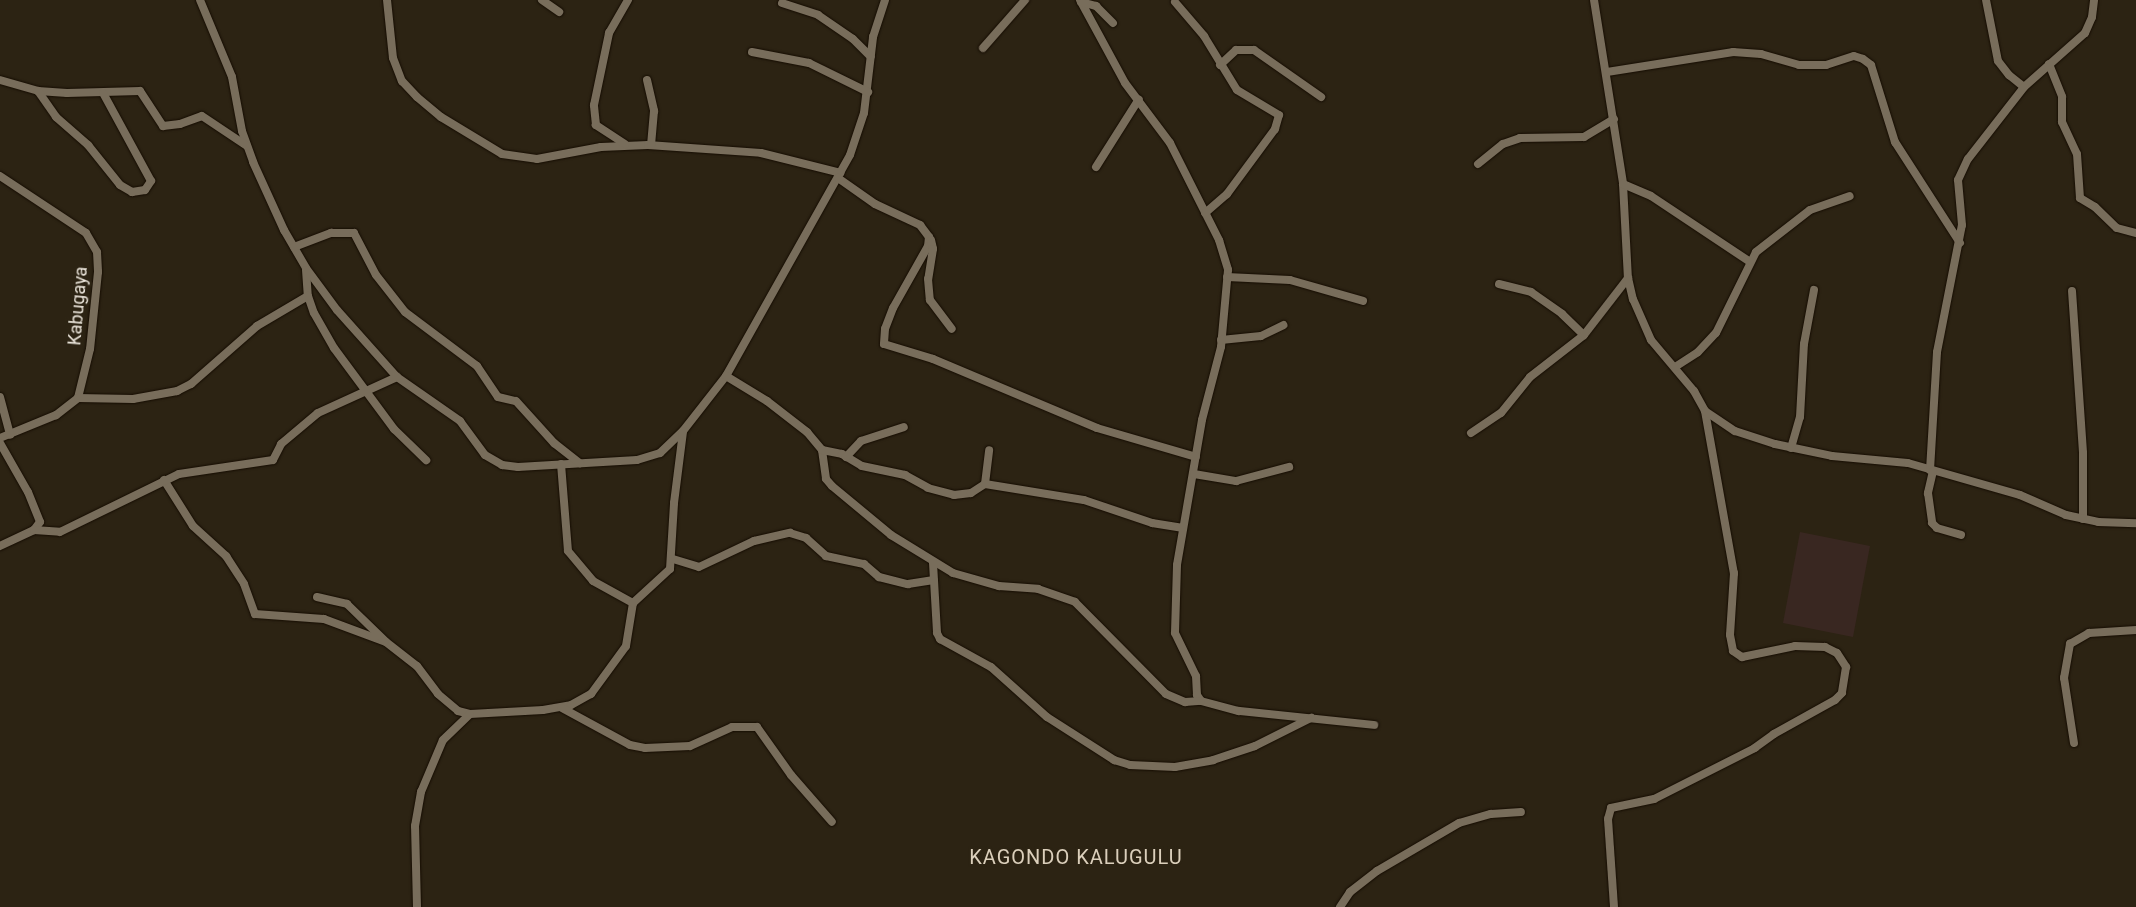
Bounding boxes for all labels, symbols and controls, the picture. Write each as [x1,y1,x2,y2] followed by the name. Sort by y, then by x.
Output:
[64,266,92,346] street label: Kabugaya
[967,845,1185,869] district label: KAGONDO KALUGULU

